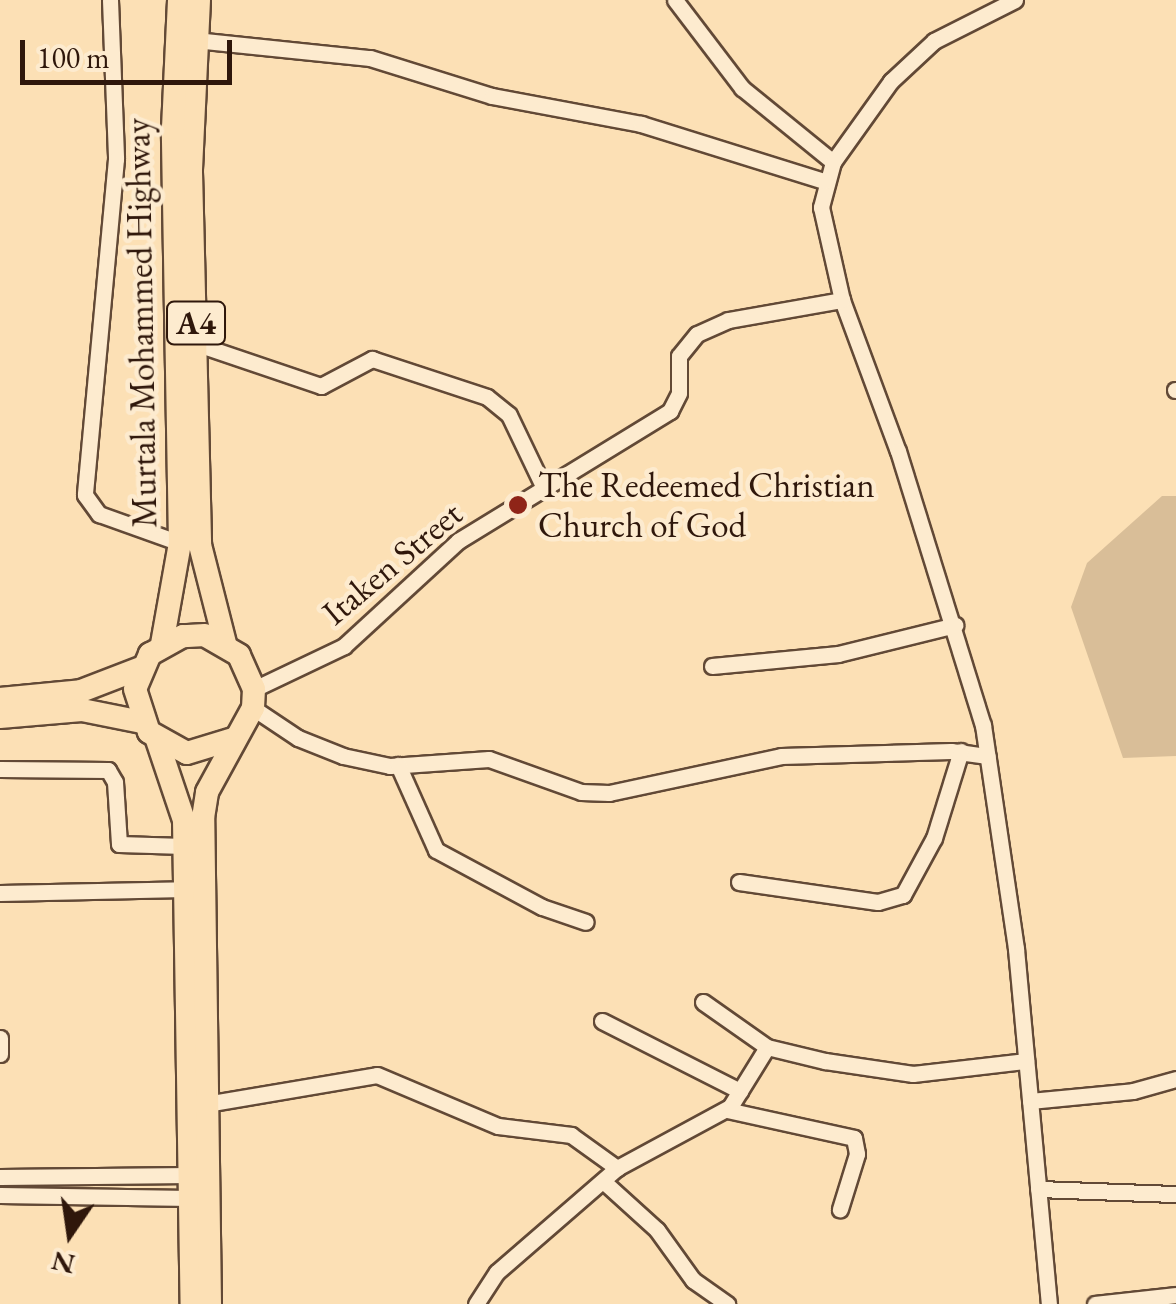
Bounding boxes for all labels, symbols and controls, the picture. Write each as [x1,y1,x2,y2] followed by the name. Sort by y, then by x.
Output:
[25,20,238,82] scale bar
[37,38,110,77] text: 100 m
[116,118,166,528] street label: Murtala Mohammed Highway
[166,296,226,350] road number: A4
[538,464,875,546] place label: The Redeemed Christian Church of God
[314,493,470,633] street label: Itaken Street
[507,494,529,516] marker: The Redeemed Christian Church of God
[20,1184,120,1284] north arrow
[48,1243,78,1283] text: N

